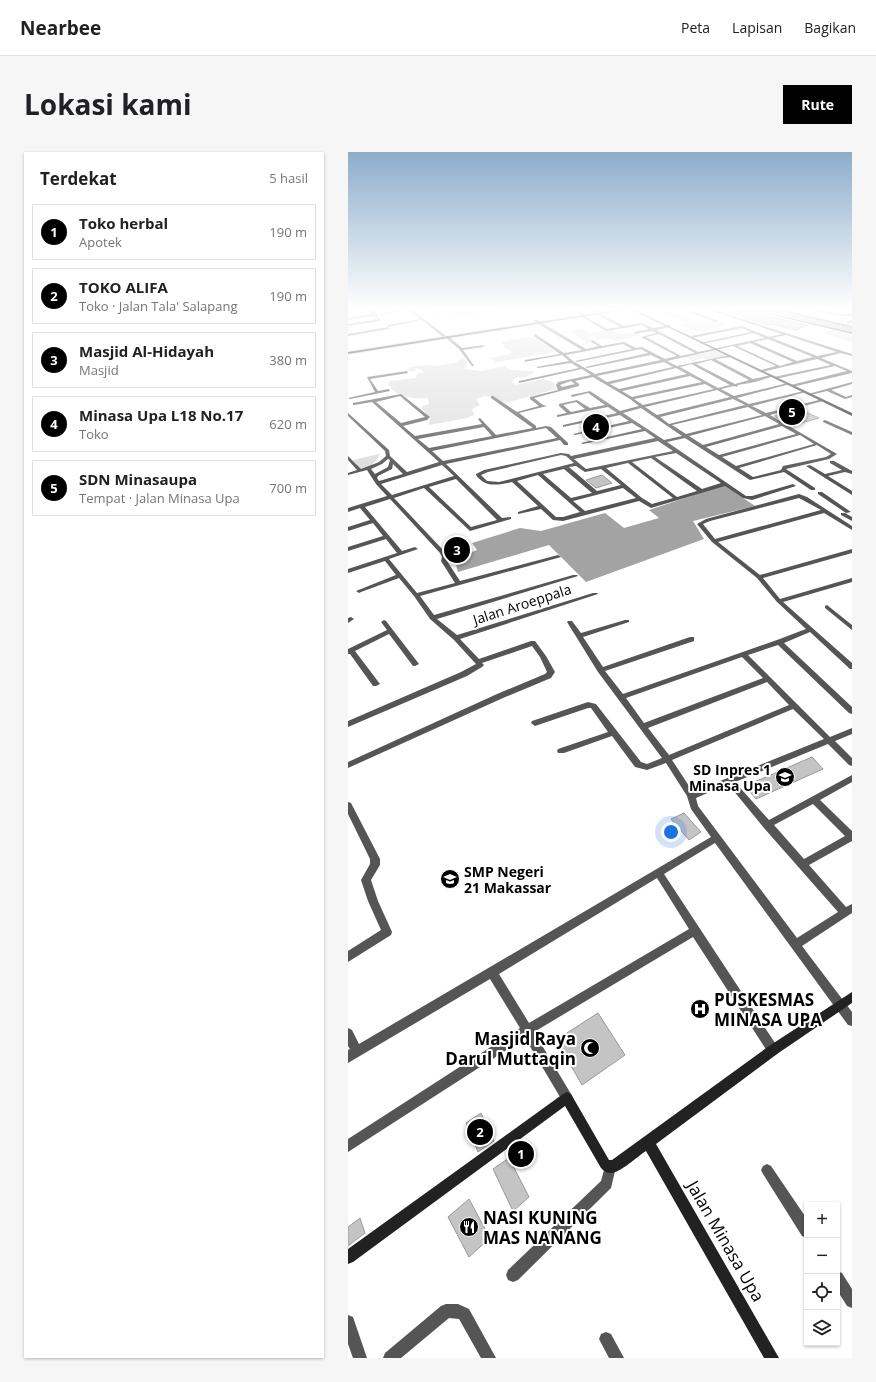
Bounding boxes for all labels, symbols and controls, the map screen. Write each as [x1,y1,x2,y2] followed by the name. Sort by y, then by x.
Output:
[20,15,101,41] text: Nearbee
[681,18,710,37] text: Peta
[732,18,782,37] text: Lapisan
[804,18,856,37] text: Bagikan
[24,85,191,123] text: Lokasi kami
[783,85,852,124] button: Rute
[40,167,117,190] text: Terdekat
[269,169,308,187] text: 5 hasil
[79,213,168,233] text: Toko herbal
[50,223,58,241] text: 1
[269,223,307,241] text: 190 m
[79,233,122,251] text: Apotek
[79,277,168,297] text: TOKO ALIFA
[50,287,58,305] text: 2
[269,287,307,305] text: 190 m
[79,297,238,315] text: Toko · Jalan Tala' Salapang
[79,341,214,361] text: Masjid Al-Hidayah
[50,351,58,369] text: 3
[269,351,307,369] text: 380 m
[79,361,119,379] text: Masjid
[779,397,805,427] pin: 5
[79,405,243,425] text: Minasa Upa L18 No.17
[583,412,609,442] pin: 4
[50,415,58,433] text: 4
[269,415,307,433] text: 620 m
[79,425,109,443] text: Toko
[79,469,197,489] text: SDN Minasaupa
[50,479,58,497] text: 5
[269,479,307,497] text: 700 m
[79,489,240,507] text: Tempat · Jalan Minasa Upa
[444,535,470,565] pin: 3
[469,579,574,629] street label: Jalan Aroeppala
[689,760,771,795] place label: SD Inpres 1 Minasa Upa
[774,766,796,788] school or university icon: SD Inpres 1 Minasa Upa
[661,822,681,842] your location
[464,862,552,897] place label: SMP Negeri 21 Makassar
[439,868,461,890] school or university icon: SMP Negeri 21 Makassar
[714,988,822,1031] place label: PUSKESMAS MINASA UPA
[689,998,711,1020] hospital icon: PUSKESMAS MINASA UPA
[445,1027,576,1070] place label: Masjid Raya Darul Muttaqin
[579,1037,601,1059] mosque icon: Masjid Raya Darul Muttaqin
[467,1117,493,1147] pin: 2
[508,1139,534,1169] pin: 1
[681,1175,770,1306] street label: Jalan Minasa Upa
[804,1202,840,1346] map controls
[804,1202,840,1238] button: +
[483,1206,602,1249] place label: NASI KUNING MAS NANANG
[458,1216,480,1238] restaurant icon: NASI KUNING MAS NANANG
[804,1238,840,1274] button: −
[804,1274,840,1310] button: locate
[804,1310,840,1346] button: layers

